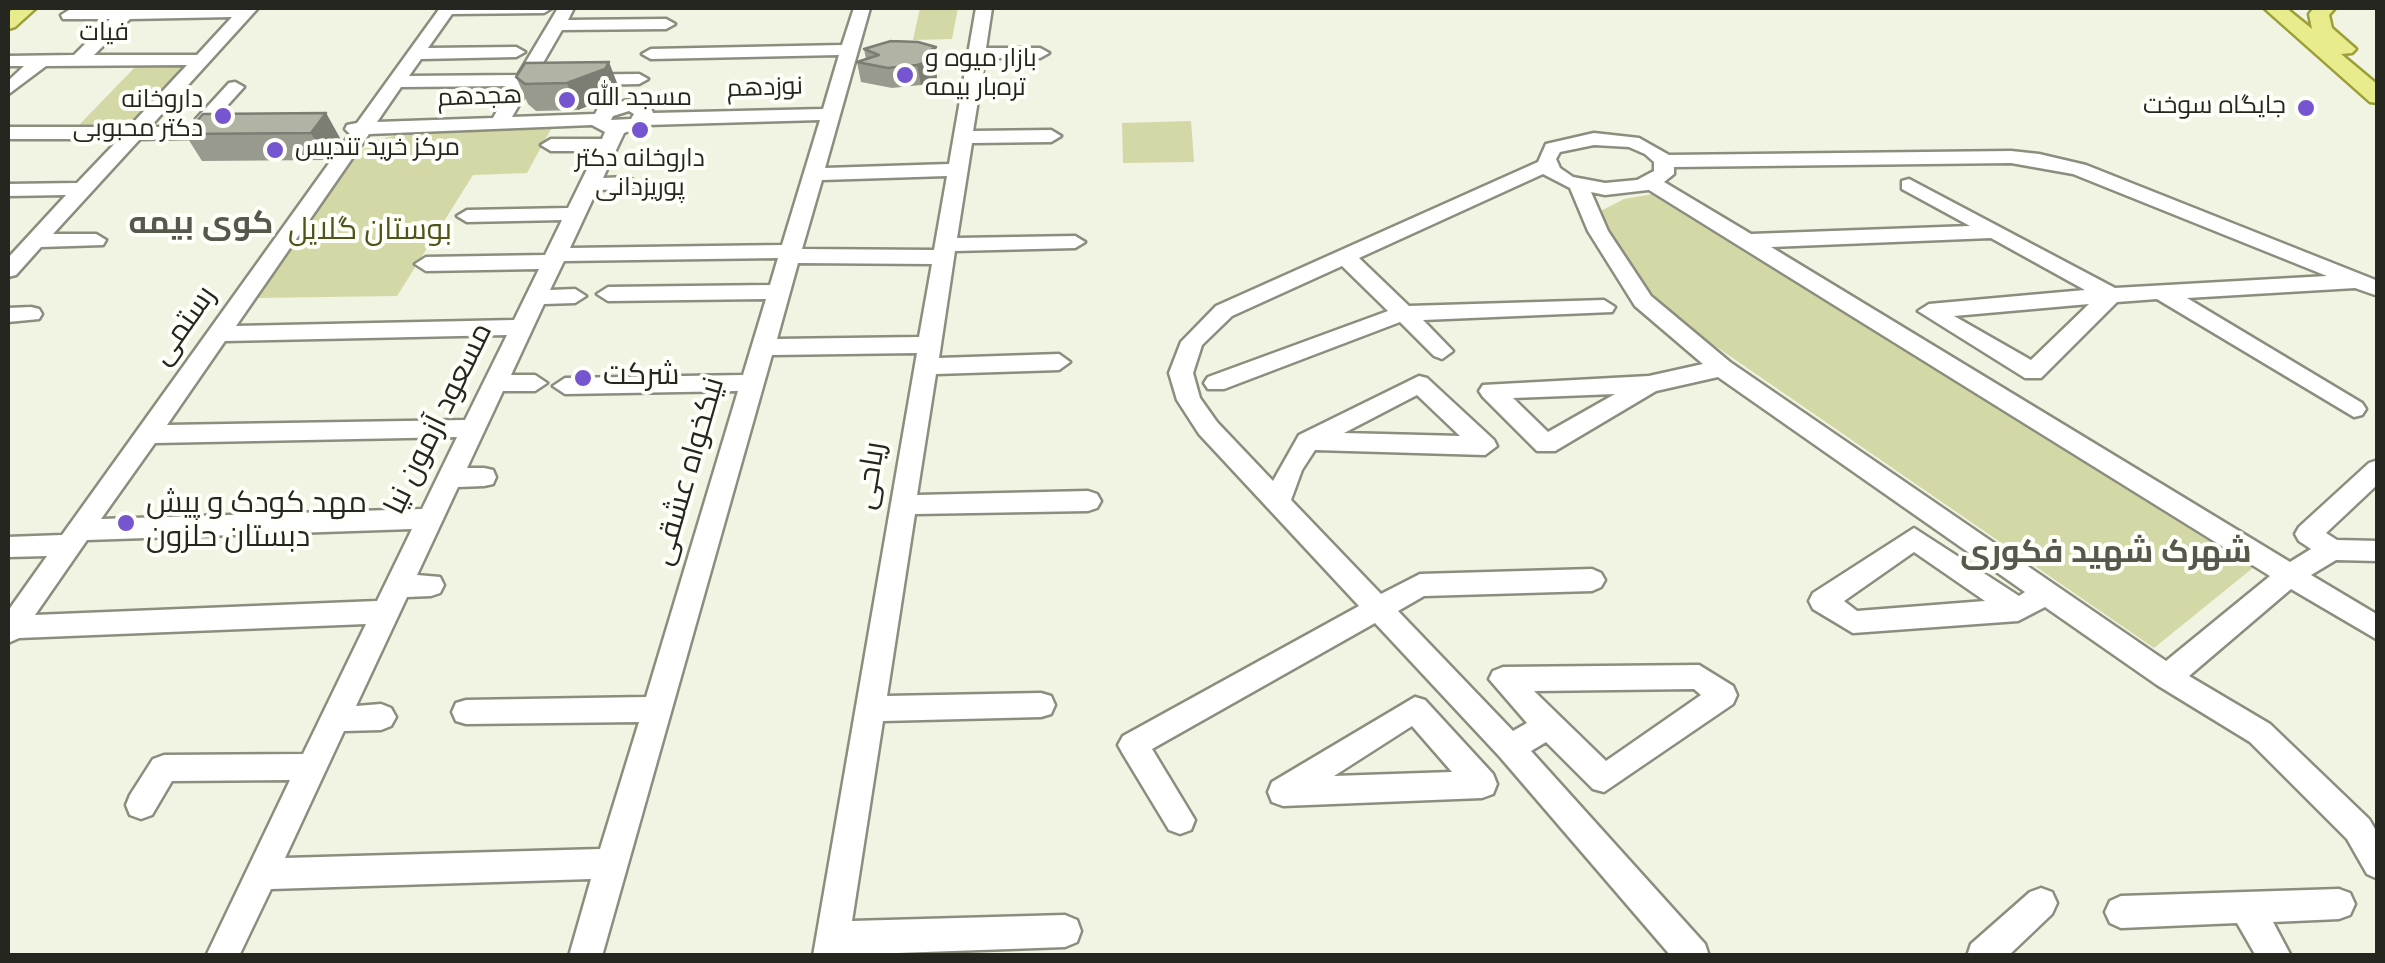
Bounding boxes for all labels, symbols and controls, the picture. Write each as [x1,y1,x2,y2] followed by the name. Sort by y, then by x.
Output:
[79,20,129,50] street label: فیات
[925,46,1037,105] place label: بازار میوه و تره‌بار بیمه
[894,64,916,86] marker: بازار میوه و تره‌بار بیمه
[726,74,804,106] street label: نوزدهم
[437,83,523,115] street label: هجدهم
[587,85,692,115] place label: مسجد الله
[73,87,203,146] place label: داروخانه دکتر محبوبی
[556,89,578,111] marker: مسجد الله
[2143,93,2286,123] place label: جایگاه سوخت
[2295,97,2317,119] marker: جایگاه سوخت
[212,105,234,127] marker: داروخانه دکتر محبوبی
[629,119,651,141] marker: داروخانه دکتر پوریزدانی
[295,135,460,165] place label: مرکز خرید تندیس
[264,139,286,161] marker: مرکز خرید تندیس
[575,146,705,205] place label: داروخانه دکتر پوریزدانی
[129,208,273,246] district label: کوی بیمه
[288,215,452,251] park label: بوستان گلایل
[146,281,226,373] street label: رستمی
[379,319,503,521] street label: مسعود آزمون نیا
[603,360,680,396] place label: شرکت
[572,367,594,389] marker: شرکت
[647,374,735,570] street label: نیکخواه عشقی
[850,440,896,512] street label: ریاحی
[146,488,367,558] place label: مهد کودک و پیش دبستان حلزون
[115,512,137,534] marker: مهد کودک و پیش دبستان حلزون
[1960,537,2252,575] district label: شهرک شهید فکوری

